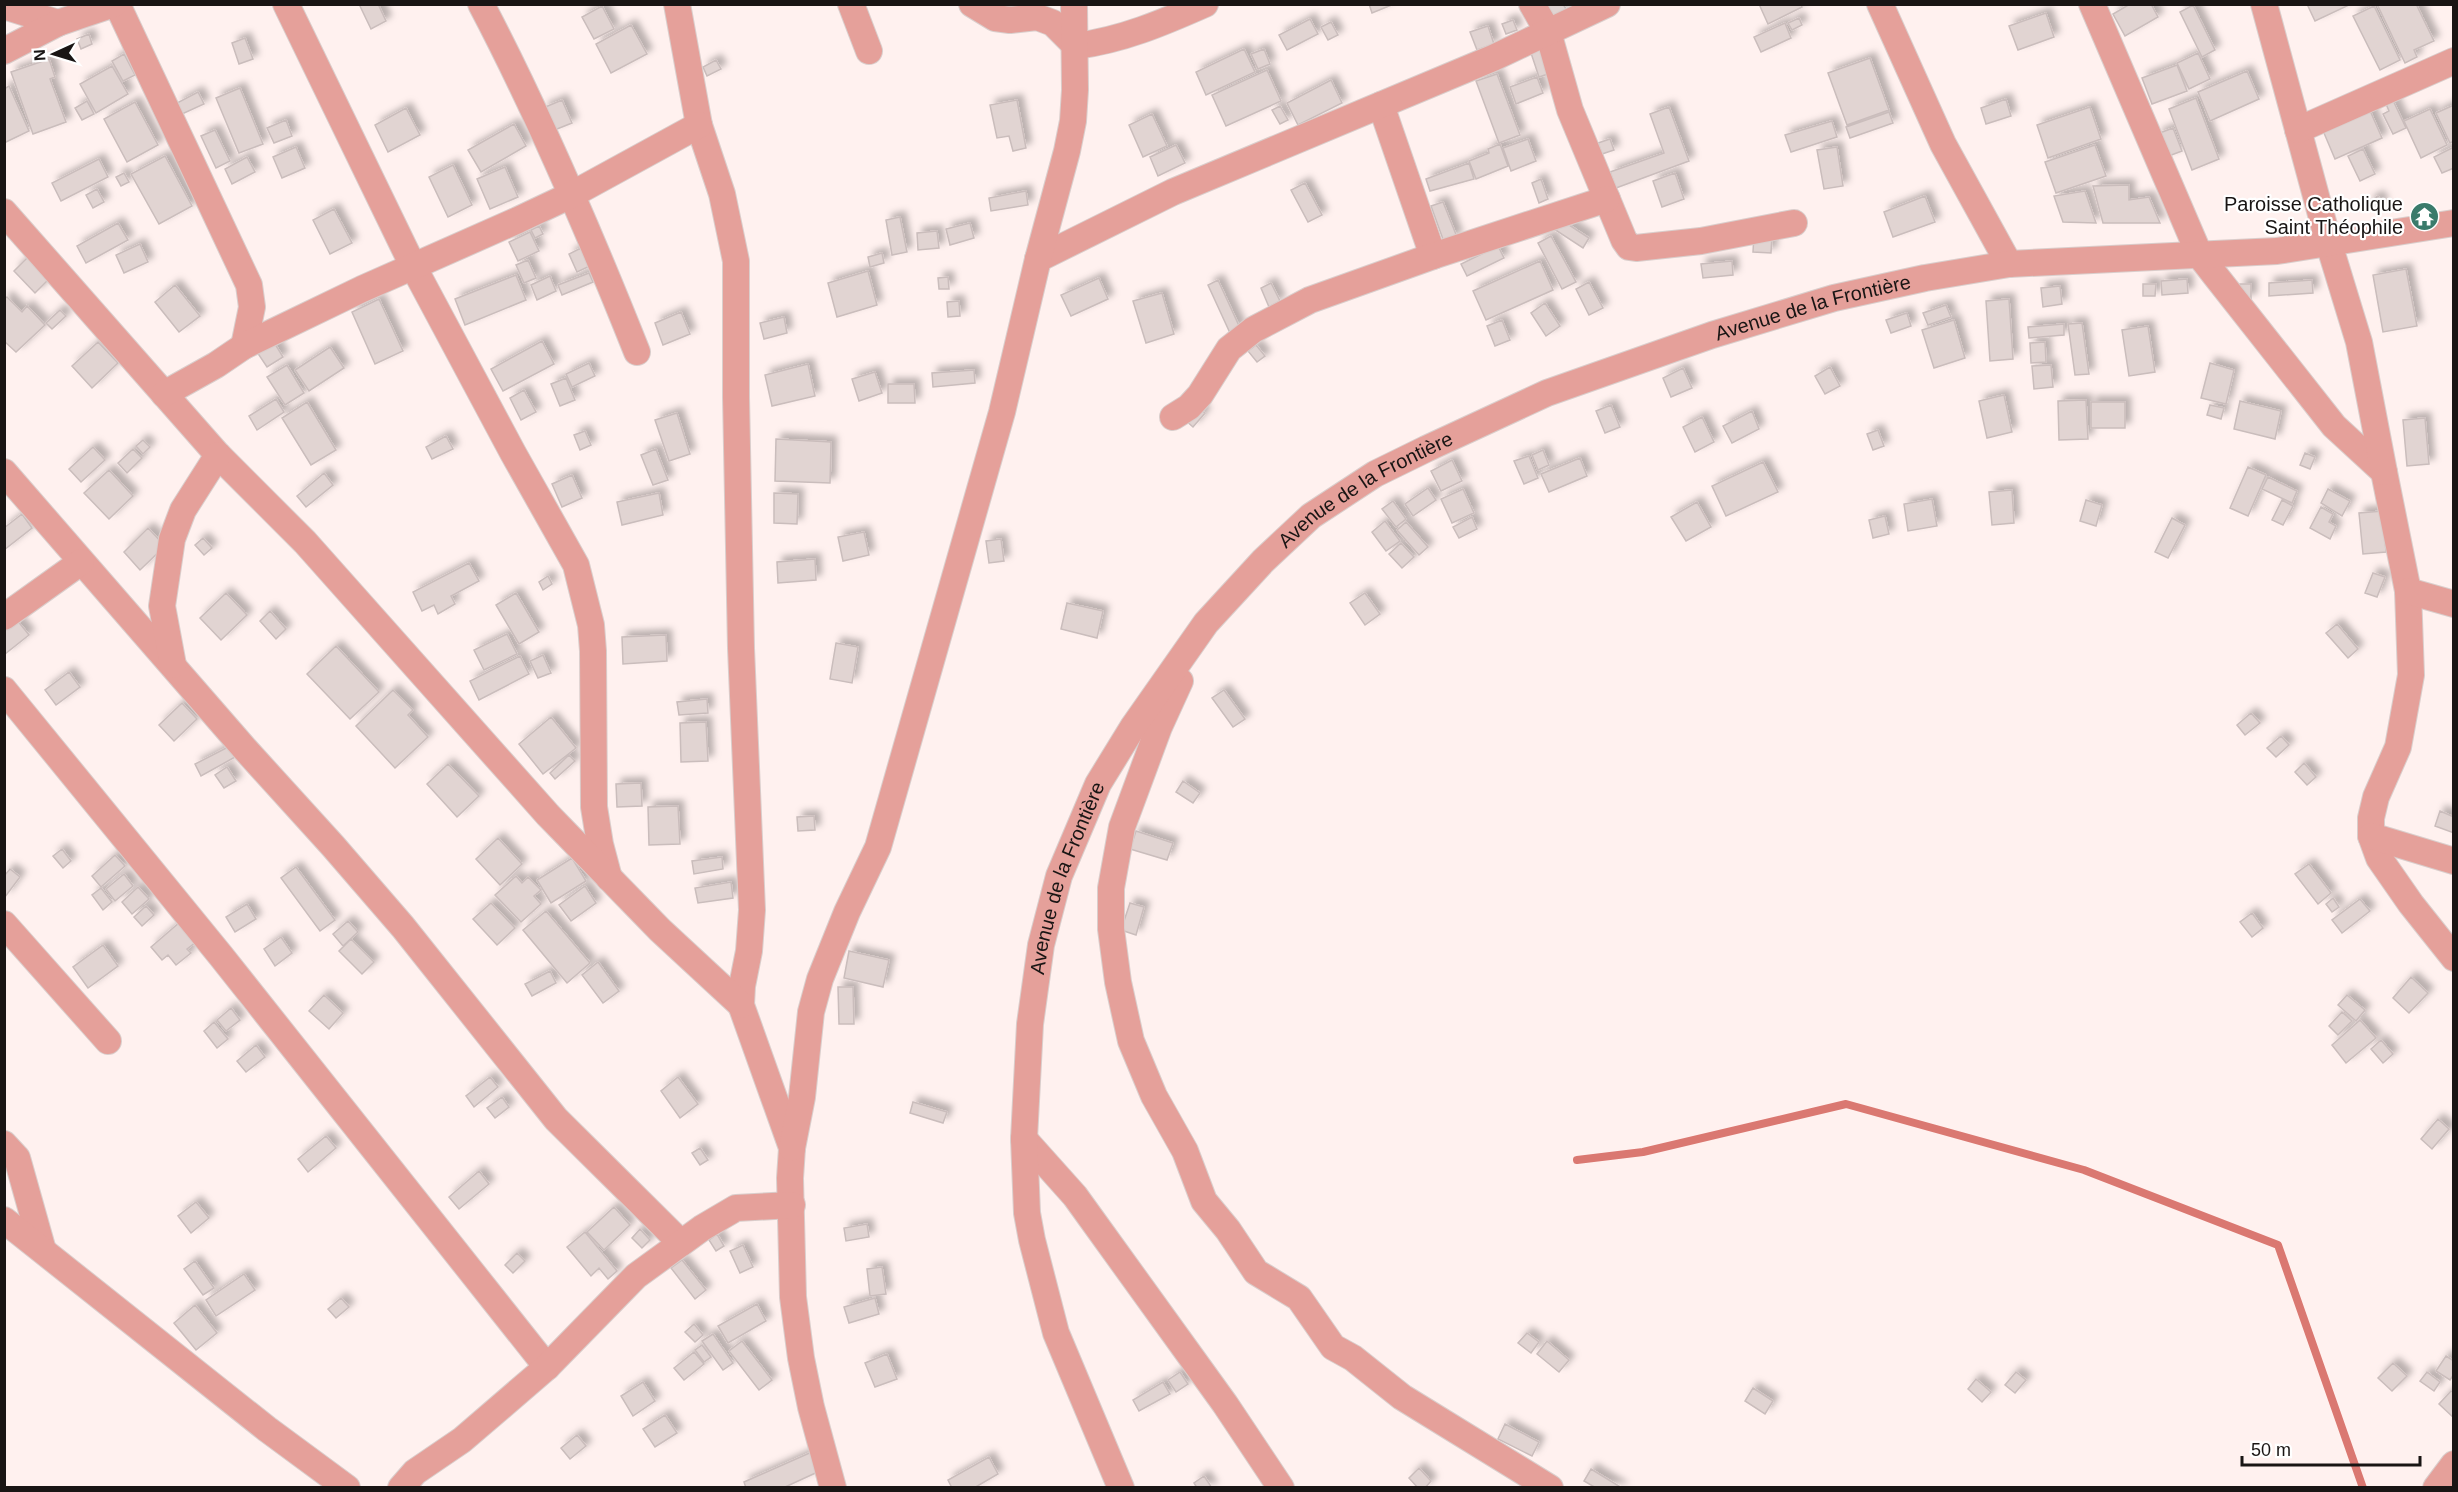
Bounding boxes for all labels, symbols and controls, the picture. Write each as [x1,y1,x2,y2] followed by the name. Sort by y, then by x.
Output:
[24,24,84,84] north arrow
[31,49,48,61] text: N
[2224,193,2403,238] place label: Paroisse Catholique Saint Théophile
[2408,200,2440,232] temple icon: Paroisse Catholique Saint Théophile
[1712,270,1913,344] street label: Avenue de la Frontière
[1274,427,1456,552] street label: Avenue de la Frontière
[1026,779,1109,976] street label: Avenue de la Frontière
[2242,1429,2420,1467] scale bar
[2251,1440,2291,1460] text: 50 m

